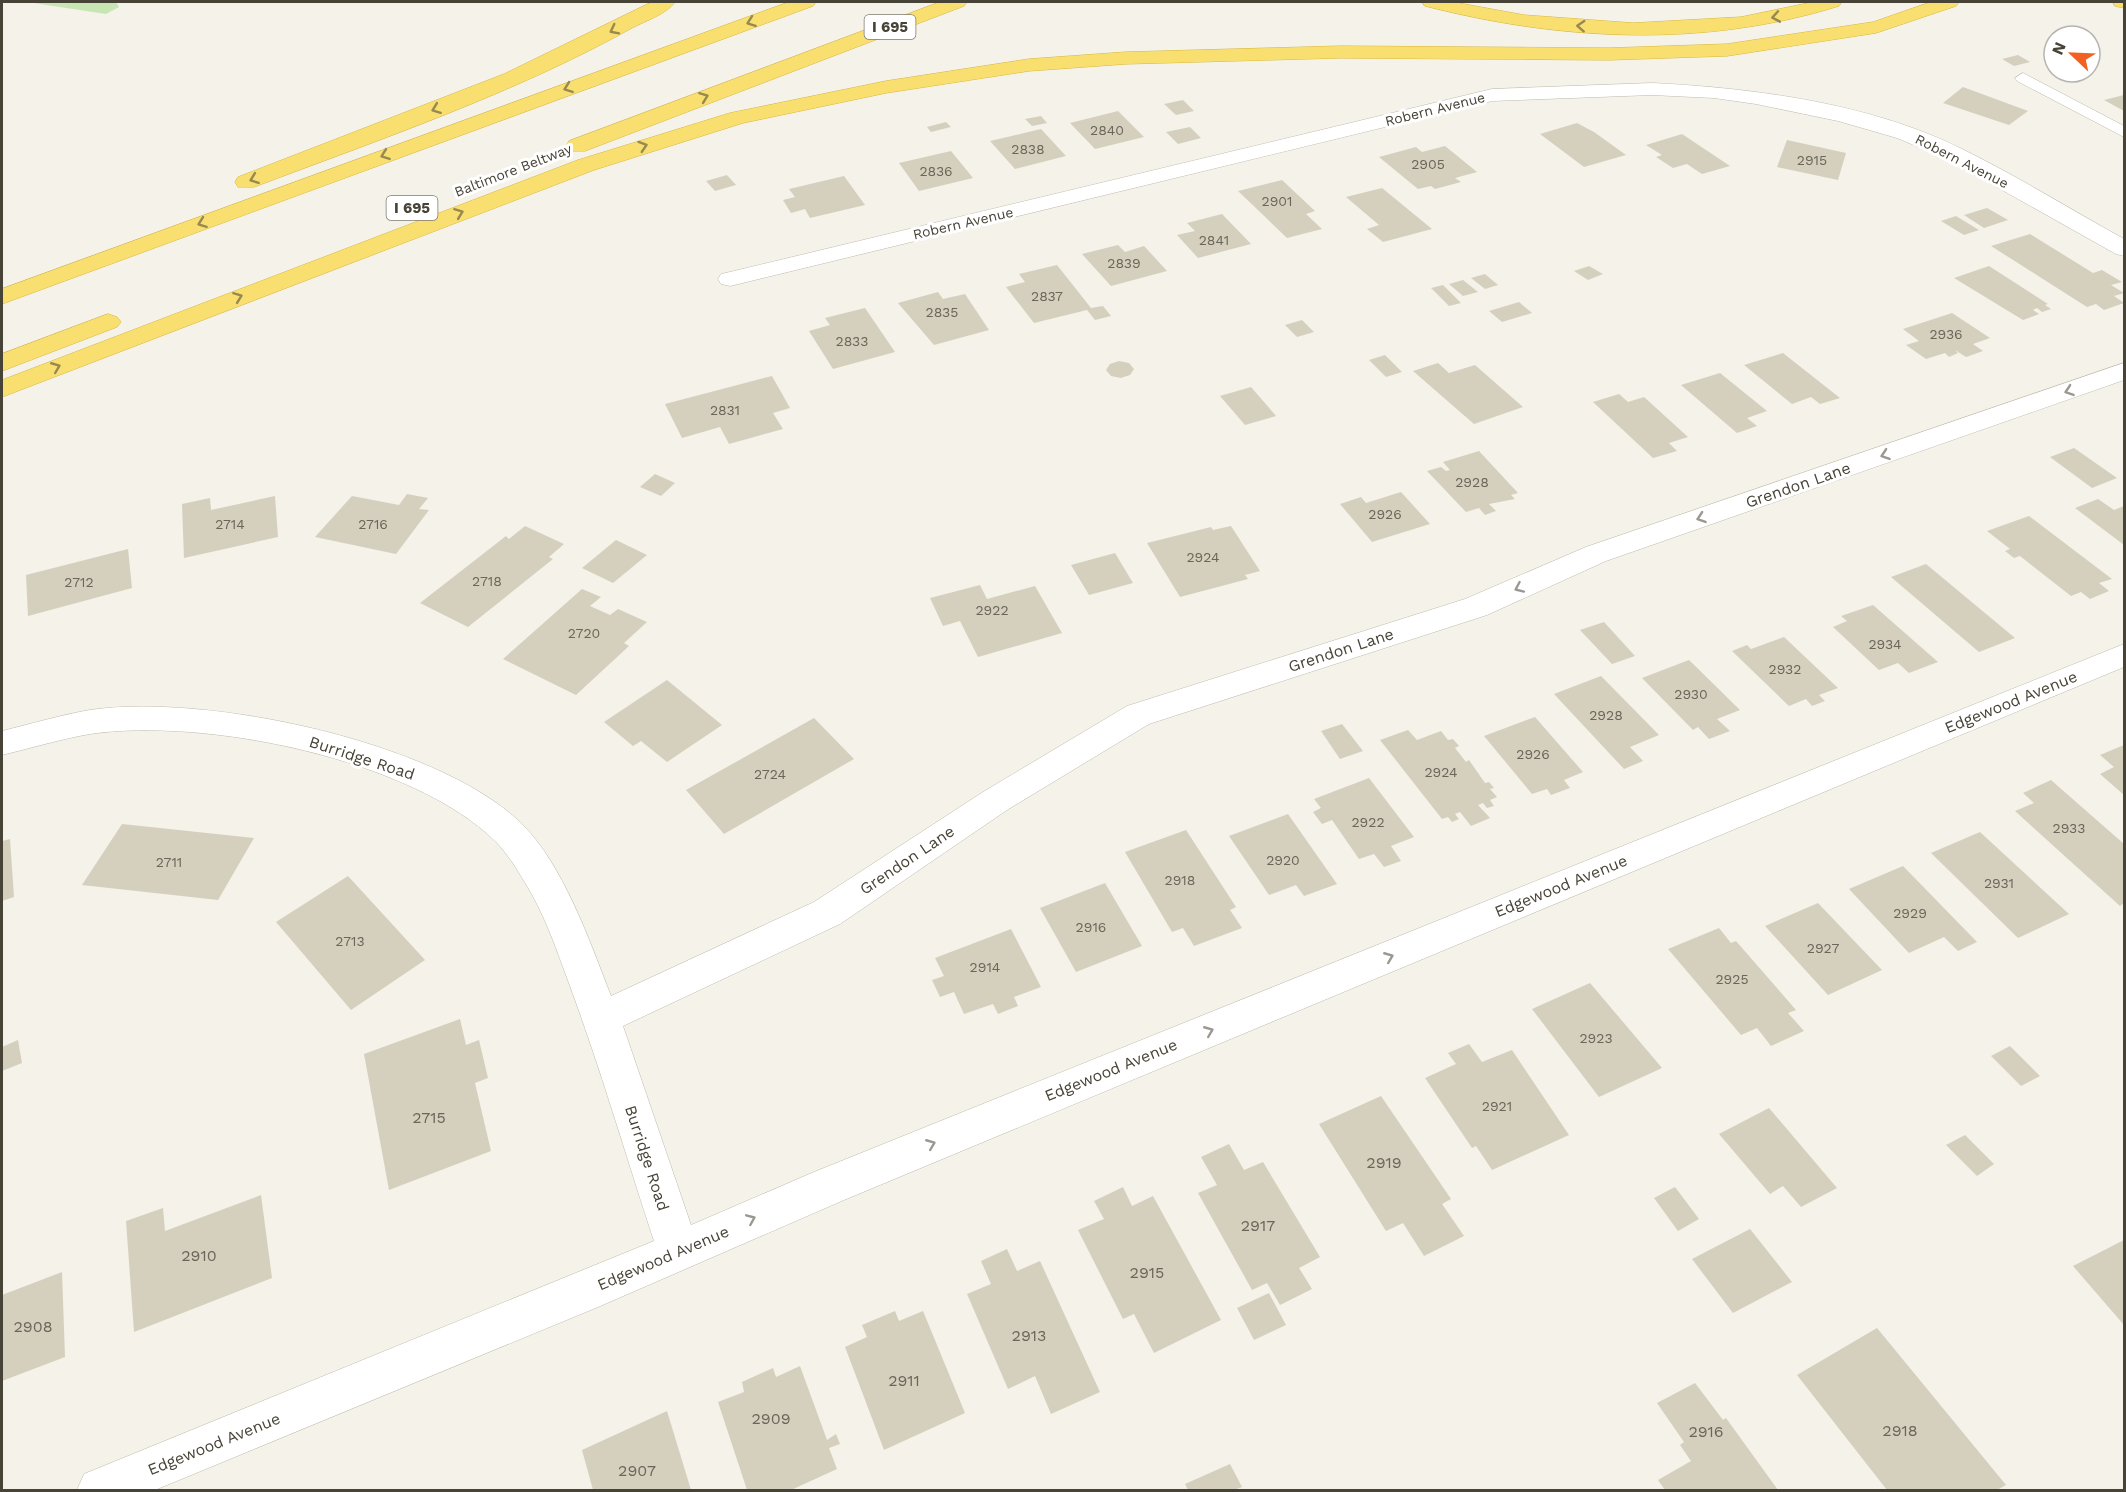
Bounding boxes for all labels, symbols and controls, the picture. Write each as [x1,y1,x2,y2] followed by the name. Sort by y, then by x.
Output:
[1771,10,1781,23] one-way arrow
[746,14,757,27] one-way arrow
[864,15,916,39] road number: I 695
[1577,20,1586,33] one-way arrow
[610,23,621,35] one-way arrow
[2042,24,2102,84] north arrow
[2048,39,2070,58] text: N
[563,81,574,94] one-way arrow
[1383,89,1487,129] street label: Robern Avenue
[698,92,709,104] one-way arrow
[431,102,442,115] one-way arrow
[1090,122,1124,138] house number: 2840
[1913,131,2011,191] street label: Robern Avenue
[452,140,575,200] street label: Baltimore Beltway
[637,141,648,154] one-way arrow
[1011,141,1045,157] house number: 2838
[380,148,390,161] one-way arrow
[1797,152,1827,168] house number: 2915
[1411,156,1445,172] house number: 2905
[919,163,953,179] house number: 2836
[249,172,260,185] one-way arrow
[1262,193,1292,209] house number: 2901
[386,196,438,220] road number: I 695
[911,204,1015,242] street label: Robern Avenue
[453,207,464,220] one-way arrow
[197,216,208,228] one-way arrow
[1199,232,1229,248] house number: 2841
[1107,255,1141,271] house number: 2839
[1031,288,1063,304] house number: 2837
[232,291,242,304] one-way arrow
[926,304,958,320] house number: 2835
[1929,326,1963,342] house number: 2936
[836,333,868,349] house number: 2833
[50,362,61,374] one-way arrow
[2064,383,2075,396] one-way arrow
[710,402,740,418] house number: 2831
[1880,447,1891,460] one-way arrow
[1743,458,1853,512] street label: Grendon Lane
[1455,474,1489,490] house number: 2928
[1368,506,1402,522] house number: 2926
[1696,511,1707,524] one-way arrow
[215,516,245,532] house number: 2714
[358,516,388,532] house number: 2716
[1186,549,1220,565] house number: 2924
[472,573,502,589] house number: 2718
[64,574,94,590] house number: 2712
[1514,581,1525,593] one-way arrow
[975,602,1009,618] house number: 2922
[1286,624,1396,676] street label: Grendon Lane
[568,625,600,641] house number: 2720
[1868,636,1902,652] house number: 2934
[1769,661,1801,677] house number: 2932
[1942,667,2080,737] street label: Edgewood Avenue
[1674,686,1708,702] house number: 2930
[1589,707,1623,723] house number: 2928
[307,732,417,784] street label: Burridge Road
[1516,746,1550,762] house number: 2926
[1424,764,1458,780] house number: 2924
[754,766,786,782] house number: 2724
[1351,814,1385,830] house number: 2922
[2053,820,2085,836] house number: 2933
[856,821,958,899] street label: Grendon Lane
[1492,851,1630,921] street label: Edgewood Avenue
[1266,852,1300,868] house number: 2920
[156,854,182,870] house number: 2711
[1165,872,1195,888] house number: 2918
[1984,875,2014,891] house number: 2931
[1893,905,1927,921] house number: 2929
[1076,919,1106,935] house number: 2916
[335,933,365,949] house number: 2713
[1807,940,1839,956] house number: 2927
[1383,952,1394,964] one-way arrow
[970,959,1000,975] house number: 2914
[1715,971,1749,987] house number: 2925
[1202,1026,1213,1038] one-way arrow
[1579,1030,1613,1046] house number: 2923
[1042,1035,1180,1105] street label: Edgewood Avenue
[1482,1098,1512,1114] house number: 2921
[621,1103,673,1213] street label: Burridge Road
[412,1108,446,1127] house number: 2715
[925,1139,936,1151] one-way arrow
[1366,1153,1402,1172] house number: 2919
[745,1214,756,1226] one-way arrow
[1241,1216,1275,1235] house number: 2917
[594,1222,732,1294] street label: Edgewood Avenue
[181,1246,217,1265] house number: 2910
[1130,1263,1164,1282] house number: 2915
[13,1317,53,1336] house number: 2908
[1012,1326,1046,1345] house number: 2913
[888,1371,920,1390] house number: 2911
[145,1409,283,1479] street label: Edgewood Avenue
[751,1409,791,1428] house number: 2909
[1882,1421,1918,1440] house number: 2918
[1688,1422,1724,1441] house number: 2916
[618,1461,656,1480] house number: 2907

